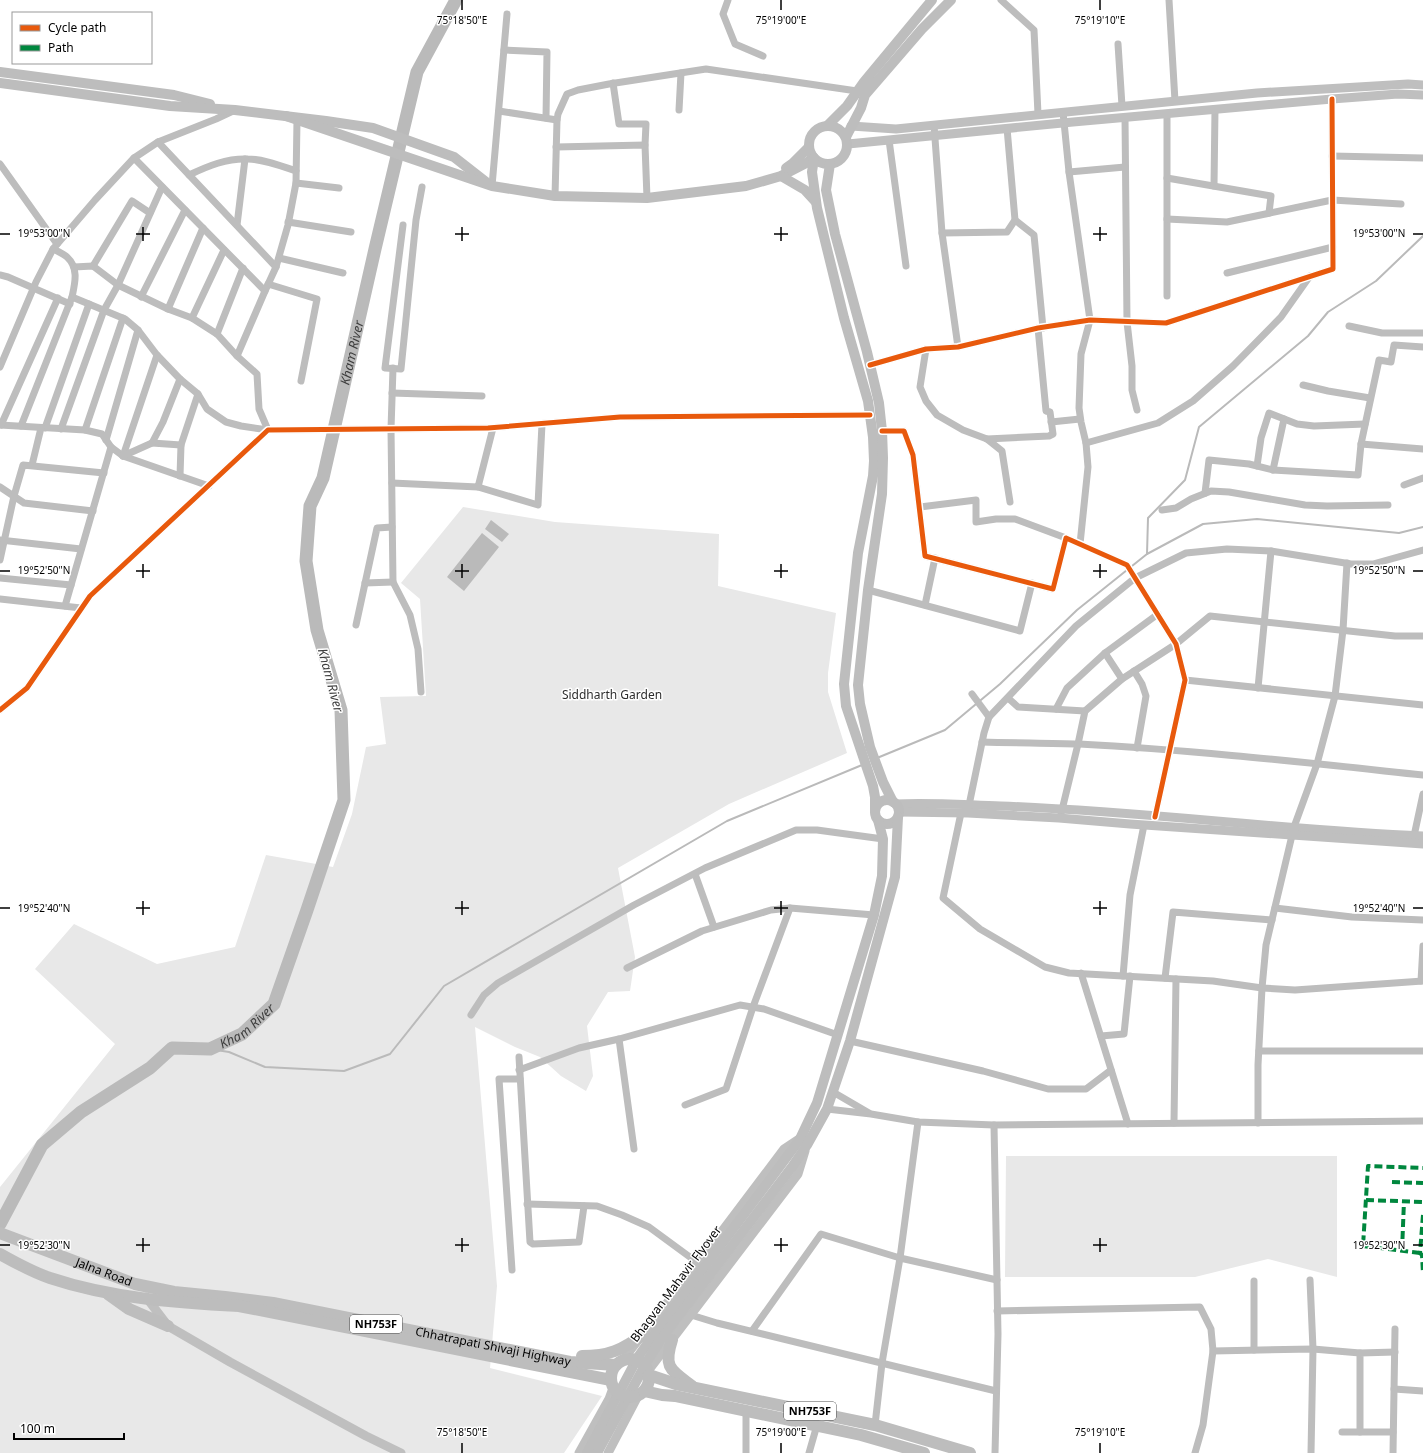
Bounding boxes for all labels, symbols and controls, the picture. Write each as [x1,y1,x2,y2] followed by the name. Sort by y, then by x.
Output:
[12,12,152,64] legend
[437,13,487,27] text: 75°18'50"E
[756,13,806,27] text: 75°19'00"E
[1075,13,1125,27] text: 75°19'10"E
[48,19,106,36] text: Cycle path
[48,39,74,56] text: Path
[18,226,70,240] text: 19°53'00"N
[1353,226,1405,240] text: 19°53'00"N
[335,318,368,387] water label: Kham River
[18,563,70,577] text: 19°52'50"N
[1353,563,1405,577] text: 19°52'50"N
[314,646,348,715] water label: Kham River
[562,686,662,703] park label: Siddharth Garden
[18,901,70,915] text: 19°52'40"N
[1353,901,1405,915] text: 19°52'40"N
[216,999,279,1052] water label: Kham River
[626,1222,725,1346] street label: Bhagvan Mahavir Flyover
[18,1238,70,1252] text: 19°52'30"N
[1353,1238,1405,1252] text: 19°52'30"N
[72,1253,135,1290] street label: Jalna Road
[350,1315,402,1333] road number: NH753F
[414,1322,573,1370] street label: Chhatrapati Shivaji Highway
[784,1402,836,1420] road number: NH753F
[14,1415,124,1441] scale bar
[20,1420,55,1437] text: 100 m
[437,1425,487,1439] text: 75°18'50"E
[756,1425,806,1439] text: 75°19'00"E
[1075,1425,1125,1439] text: 75°19'10"E

